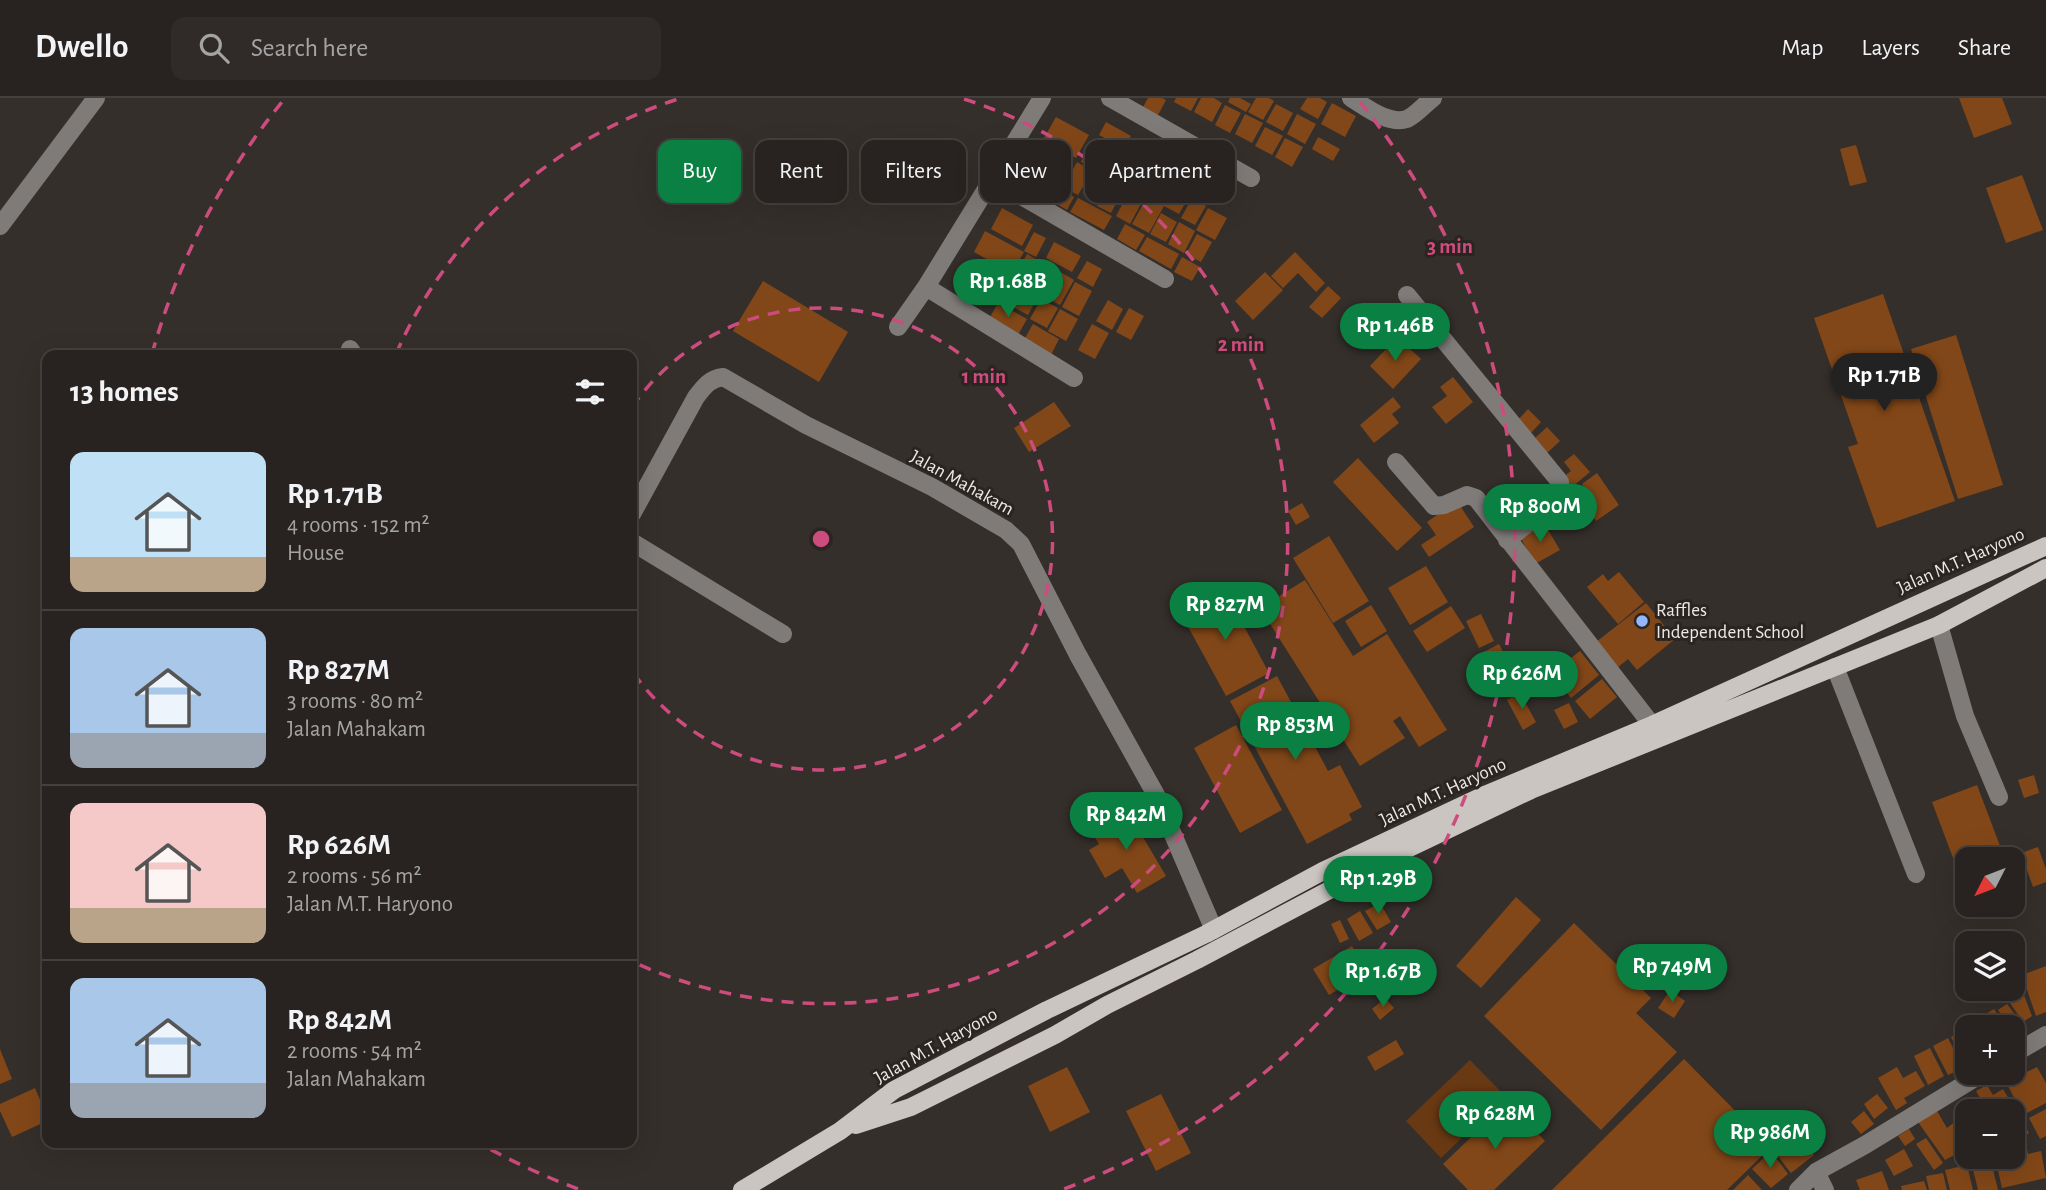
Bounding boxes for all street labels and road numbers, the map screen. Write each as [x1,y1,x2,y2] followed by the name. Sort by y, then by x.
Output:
[907,447,1017,519] street label: Jalan Mahakam
[1894,524,2028,598] street label: Jalan M.T. Haryono
[1377,754,1509,830] street label: Jalan M.T. Haryono
[871,1004,1001,1088] street label: Jalan M.T. Haryono

